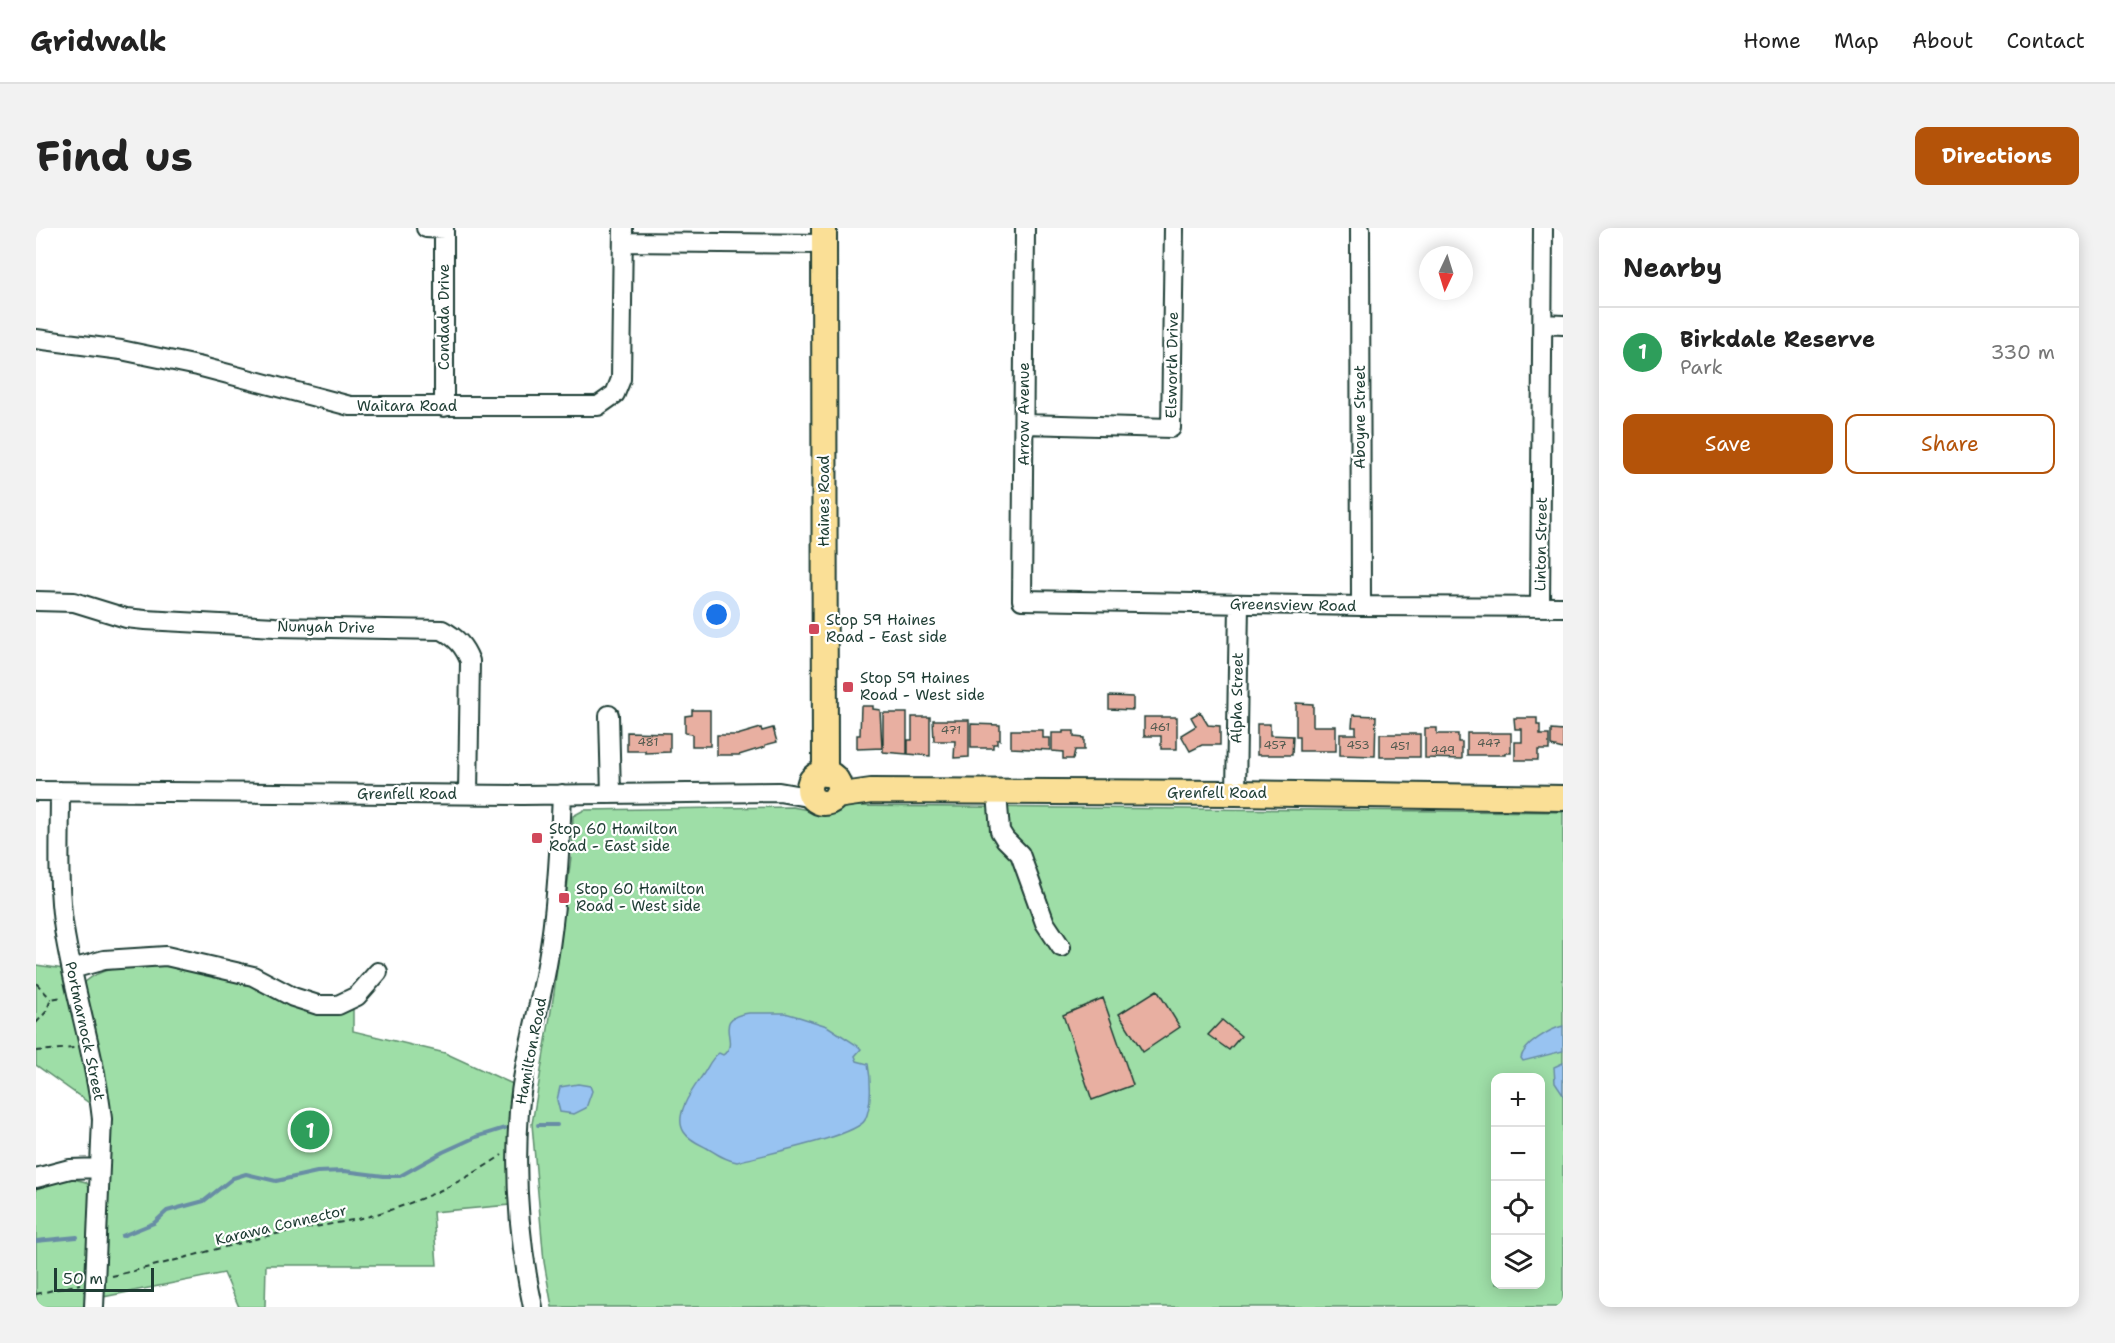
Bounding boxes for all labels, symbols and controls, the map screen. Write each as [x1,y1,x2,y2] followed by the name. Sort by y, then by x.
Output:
[30,22,167,60] text: Gridwalk
[1743,27,1801,55] text: Home
[1834,27,1879,55] text: Map
[1912,27,1973,55] text: About
[2006,27,2085,55] text: Contact
[1915,127,2079,185] button: Directions
[36,128,193,184] text: Find us
[1419,246,1473,300] north arrow
[1623,250,1722,285] text: Nearby
[434,264,454,370] street label: Condada Drive
[1161,311,1183,419] street label: Elsworth Drive
[1680,325,1875,354] text: Birkdale Reserve
[1638,339,1647,365] text: 1
[1991,339,2055,365] text: 330 m
[1680,354,1723,380] text: Park
[1014,362,1034,466] street label: Arrow Avenue
[1350,365,1370,469] street label: Aboyne Street
[357,396,458,416] street label: Waitara Road
[1623,414,1833,474] button: Save
[1845,414,2055,474] button: Share
[814,455,834,547] street label: Haines Road
[1530,497,1552,591] street label: Linton Street
[1230,594,1357,616] street label: Greensview Road
[702,600,731,629] your location
[826,610,947,647] place label: Stop 59 Haines Road - East side
[277,616,375,638] street label: Nunyah Drive
[807,622,821,636] marker: Stop 59 Haines Road - East side
[1226,652,1248,744] street label: Alpha Street
[860,668,985,705] place label: Stop 59 Haines Road - West side
[841,680,855,694] marker: Stop 59 Haines Road - West side
[1150,719,1170,735] house number: 461
[941,722,961,738] house number: 471
[637,734,659,750] house number: 481
[1477,735,1501,751] house number: 447
[1263,737,1287,753] house number: 457
[1346,737,1370,753] house number: 453
[1390,738,1410,754] house number: 451
[1431,742,1455,758] house number: 449
[1167,783,1268,803] street label: Grenfell Road
[357,784,458,804] street label: Grenfell Road
[549,819,677,856] place label: Stop 60 Hamilton Road - East side
[530,831,544,845] marker: Stop 60 Hamilton Road - East side
[576,879,704,916] place label: Stop 60 Hamilton Road - West side
[557,891,571,905] marker: Stop 60 Hamilton Road - West side
[60,960,110,1102] street label: Portmarnock Street
[511,995,551,1106] street label: Hamilton Road
[1491,1073,1545,1289] map controls
[1491,1073,1545,1127] button: +
[290,1108,330,1152] pin: 1
[1491,1127,1545,1181] button: −
[1491,1181,1545,1235] button: locate
[213,1200,349,1250] street label: Karawa Connector
[1491,1235,1545,1289] button: layers
[54,1265,154,1292] scale bar
[63,1268,103,1289] text: 50 m

